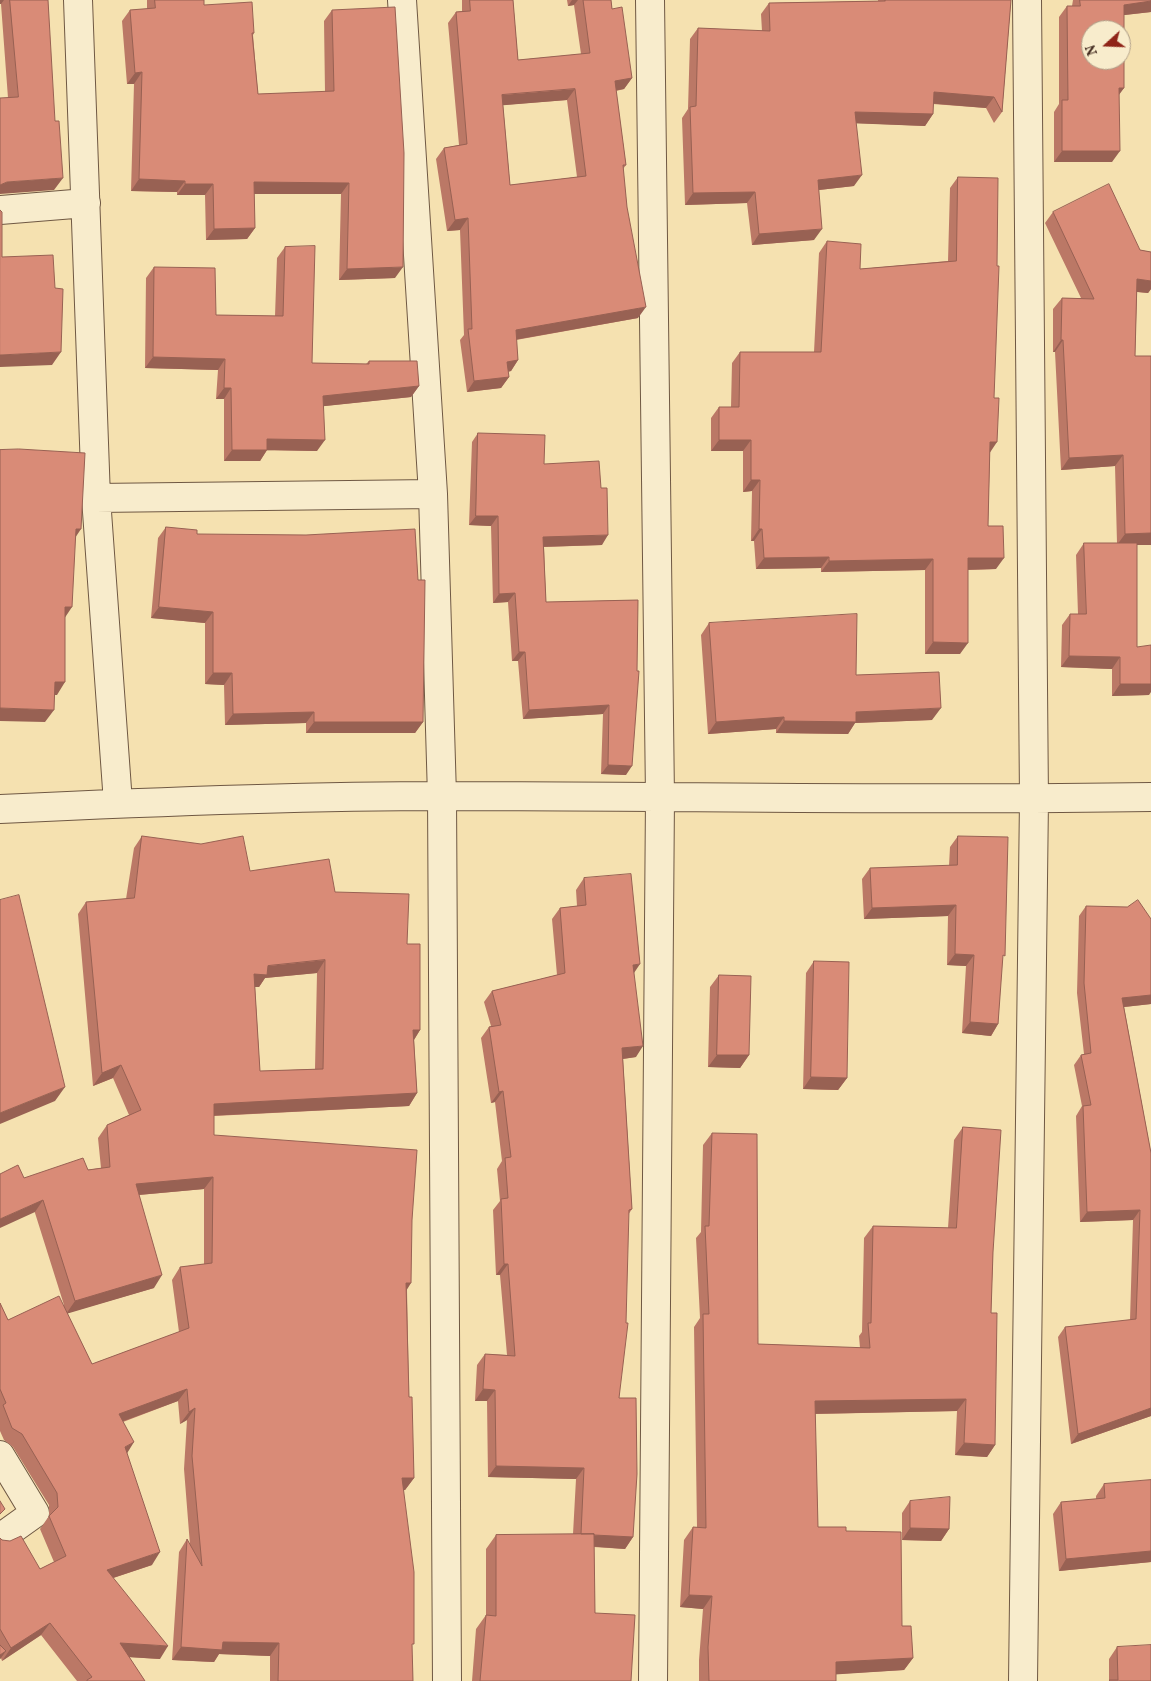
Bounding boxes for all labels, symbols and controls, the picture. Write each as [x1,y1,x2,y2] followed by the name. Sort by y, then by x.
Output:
[1081,20,1131,70] north arrow
[1082,42,1103,58] text: N

